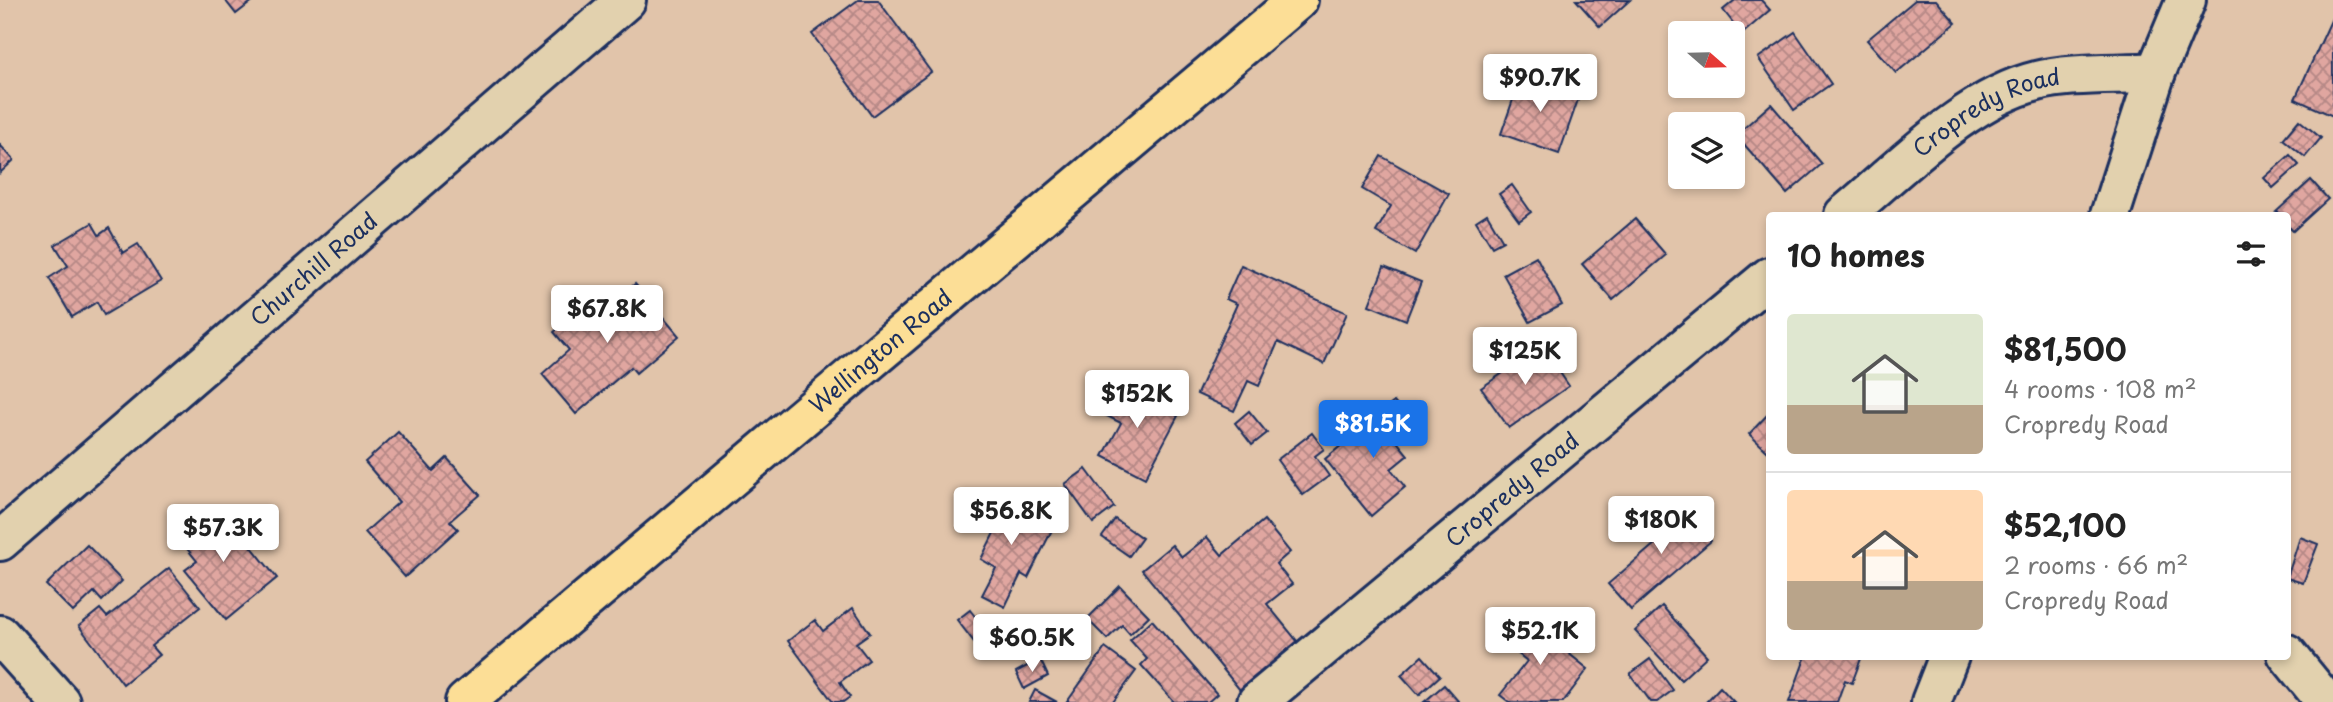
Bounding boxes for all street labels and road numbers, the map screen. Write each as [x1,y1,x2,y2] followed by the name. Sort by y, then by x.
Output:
[1904,58,2062,165] street label: Cropredy Road
[241,203,385,334] street label: Churchill Road
[801,280,959,421] street label: Wellington Road
[1437,423,1586,555] street label: Cropredy Road

